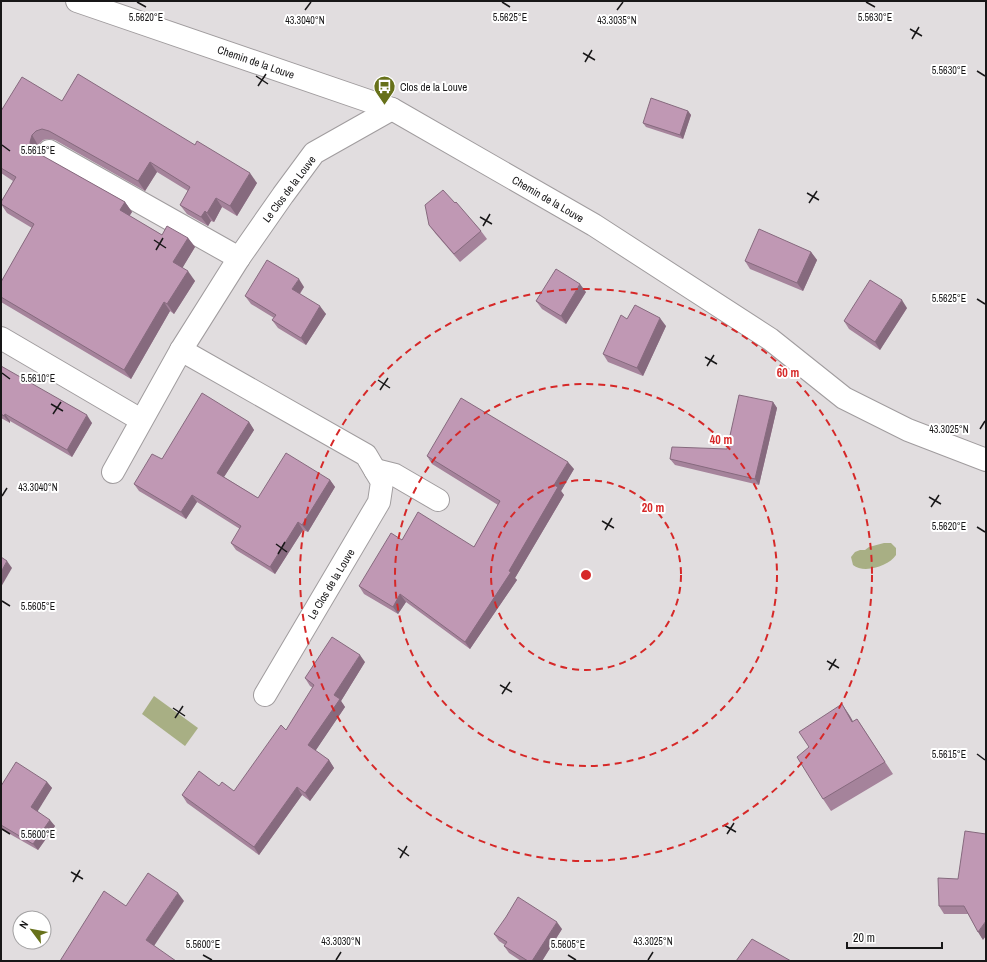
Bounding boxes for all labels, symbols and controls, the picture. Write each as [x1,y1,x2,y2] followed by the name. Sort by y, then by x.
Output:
[129,11,163,24] text: 5.5620°E
[493,11,527,24] text: 5.5625°E
[858,11,892,24] text: 5.5630°E
[285,14,325,27] text: 43.3040°N
[597,14,637,27] text: 43.3035°N
[216,42,296,82] street label: Chemin de la Louve
[932,64,966,77] text: 5.5630°E
[372,74,398,107] bus stop icon: Clos de la Louve
[400,80,467,94] place label: Clos de la Louve
[21,144,55,157] text: 5.5615°E
[259,153,319,225] street label: Le Clos de la Louve
[510,173,586,225] street label: Chemin de la Louve
[932,292,966,305] text: 5.5625°E
[777,365,799,381] text: 60 m
[21,372,55,385] text: 5.5610°E
[929,423,969,436] text: 43.3025°N
[710,432,732,448] text: 40 m
[18,481,58,494] text: 43.3040°N
[642,500,664,516] text: 20 m
[932,520,966,533] text: 5.5620°E
[304,546,358,622] street label: Le Clos de la Louve
[579,568,593,582] centre of rings
[21,600,55,613] text: 5.5605°E
[932,748,966,761] text: 5.5615°E
[21,828,55,841] text: 5.5600°E
[12,910,52,950] north arrow
[16,918,31,931] text: N
[847,924,942,950] scale bar
[853,930,875,946] text: 20 m
[321,935,361,948] text: 43.3030°N
[633,935,673,948] text: 43.3025°N
[186,938,220,951] text: 5.5600°E
[551,938,585,951] text: 5.5605°E

